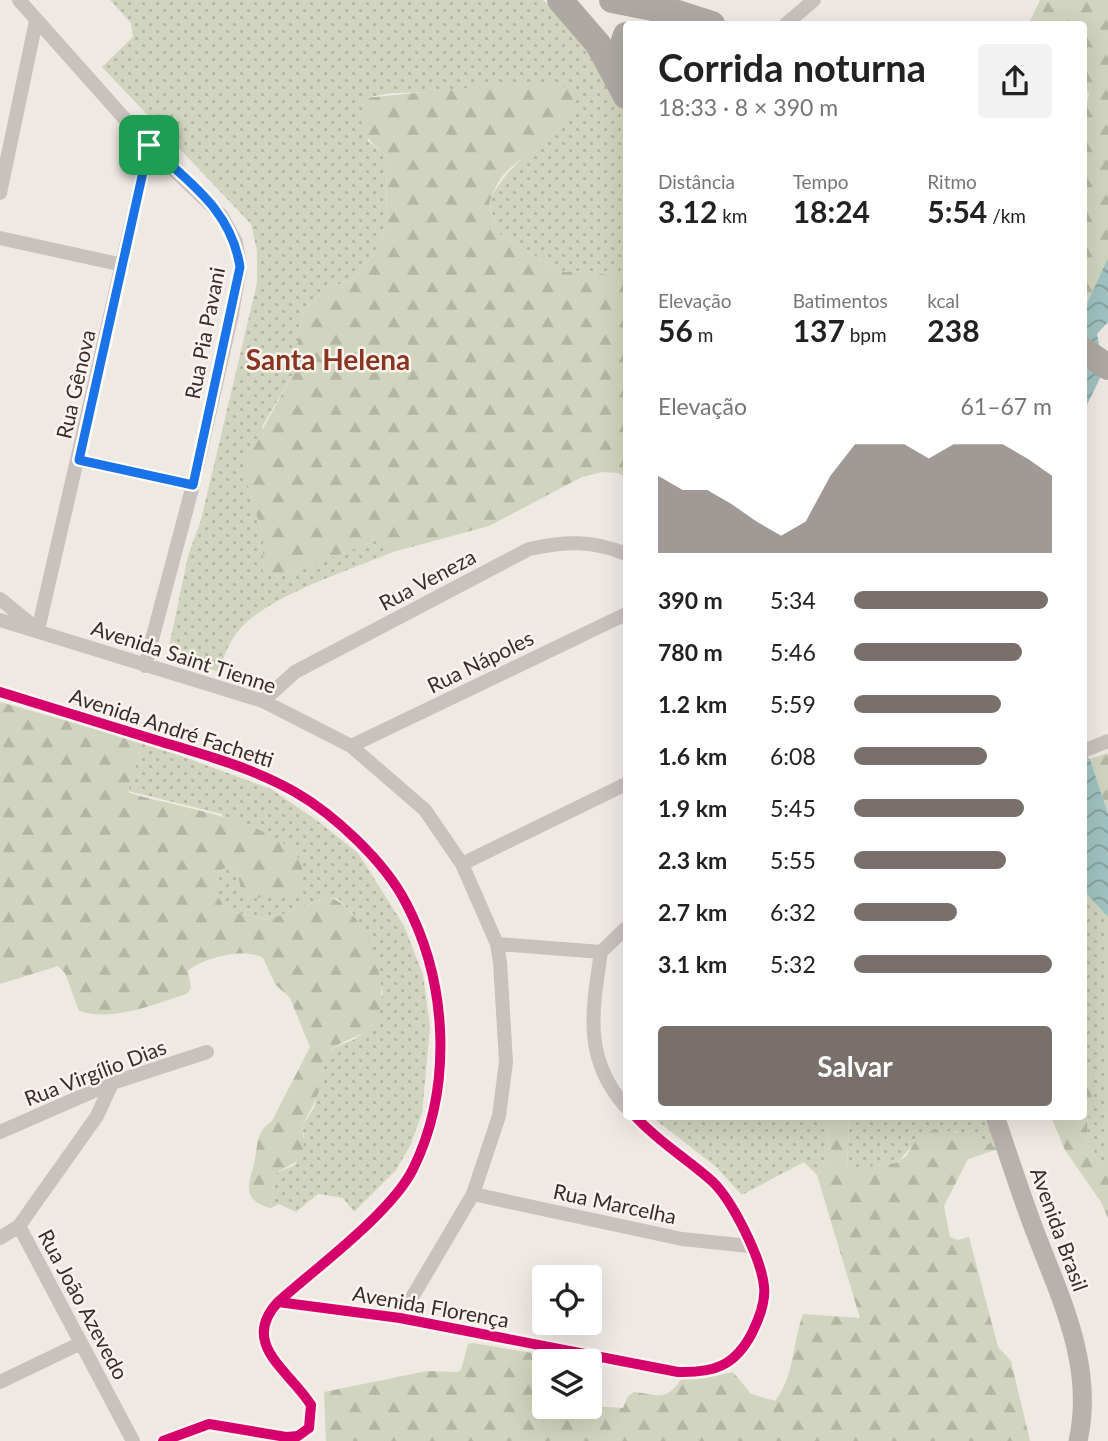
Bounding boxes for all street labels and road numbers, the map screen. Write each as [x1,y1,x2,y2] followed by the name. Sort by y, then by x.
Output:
[179,265,229,401] street label: Rua Pia Pavani
[50,327,100,441] street label: Rua Gênova
[374,543,480,615] street label: Rua Veneza
[88,614,280,698] street label: Avenida Saint Tienne
[423,625,537,697] street label: Rua Nápoles
[67,682,277,772] street label: Avenida André Fachetti
[20,1033,170,1111] street label: Rua Virgílio Dias
[1026,1164,1094,1294] street label: Avenida Brasil
[551,1178,679,1228] street label: Rua Marcelha
[34,1225,134,1384] street label: Rua João Azevedo
[351,1280,511,1332] street label: Avenida Florença

